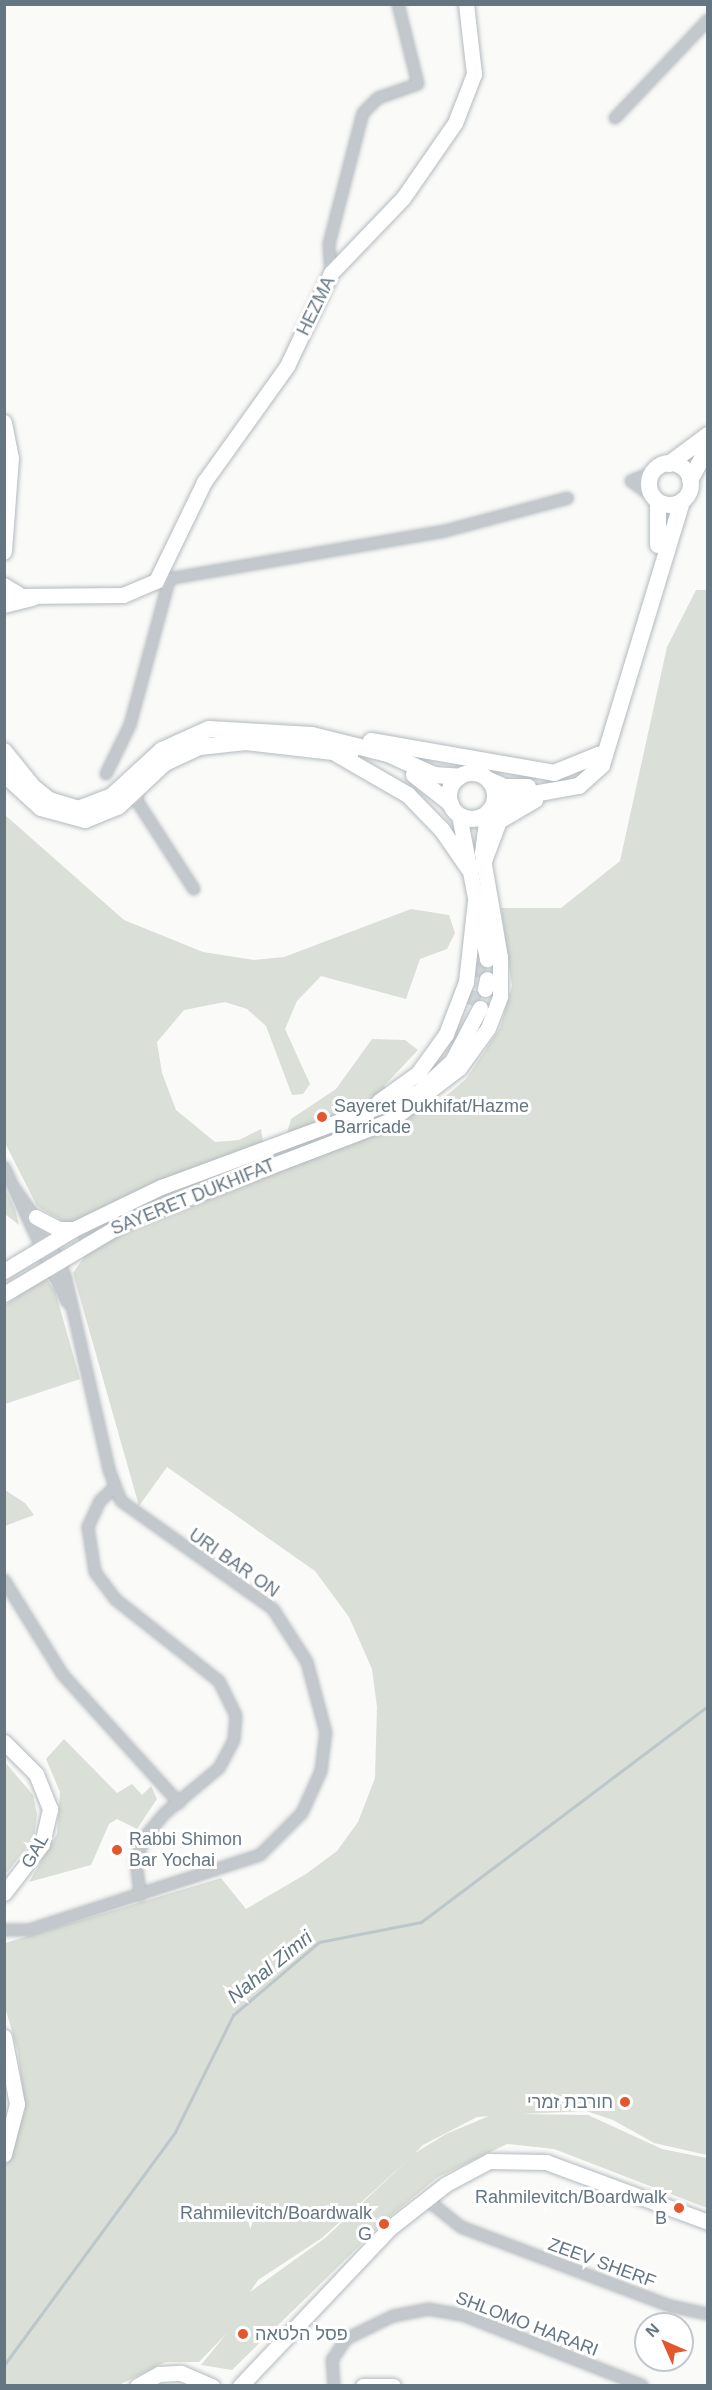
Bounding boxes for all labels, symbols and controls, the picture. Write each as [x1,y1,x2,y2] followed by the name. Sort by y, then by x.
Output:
[292,273,340,339] street label: HEZMA
[334,1096,529,1138] place label: Sayeret Dukhifat/Hazme Barricade
[315,1110,329,1124] marker: Sayeret Dukhifat/Hazme Barricade
[108,1154,278,1240] street label: SAYERET DUKHIFAT
[185,1524,283,1602] street label: URI BAR ON
[129,1829,242,1872] place label: Rabbi Shimon Bar Yochai
[17,1830,53,1872] street label: GAL
[110,1843,124,1857] marker: Rabbi Shimon Bar Yochai
[223,1926,317,2008] water label: Nahal Zimri
[527,2091,613,2113] place label: חורבת זמרי
[618,2095,632,2109] marker: חורבת זמרי
[475,2187,667,2230] place label: Rahmilevitch/Boardwalk B
[672,2201,686,2215] marker: Rahmilevitch/Boardwalk B
[180,2203,372,2246] place label: Rahmilevitch/Boardwalk G
[377,2217,391,2231] marker: Rahmilevitch/Boardwalk G
[545,2234,659,2292] street label: ZEEV SHERF
[453,2287,601,2361] street label: SHLOMO HARARI
[634,2312,694,2372] north arrow
[642,2320,662,2340] text: N
[255,2323,348,2345] place label: פסל הלטאה
[236,2327,250,2341] marker: פסל הלטאה

